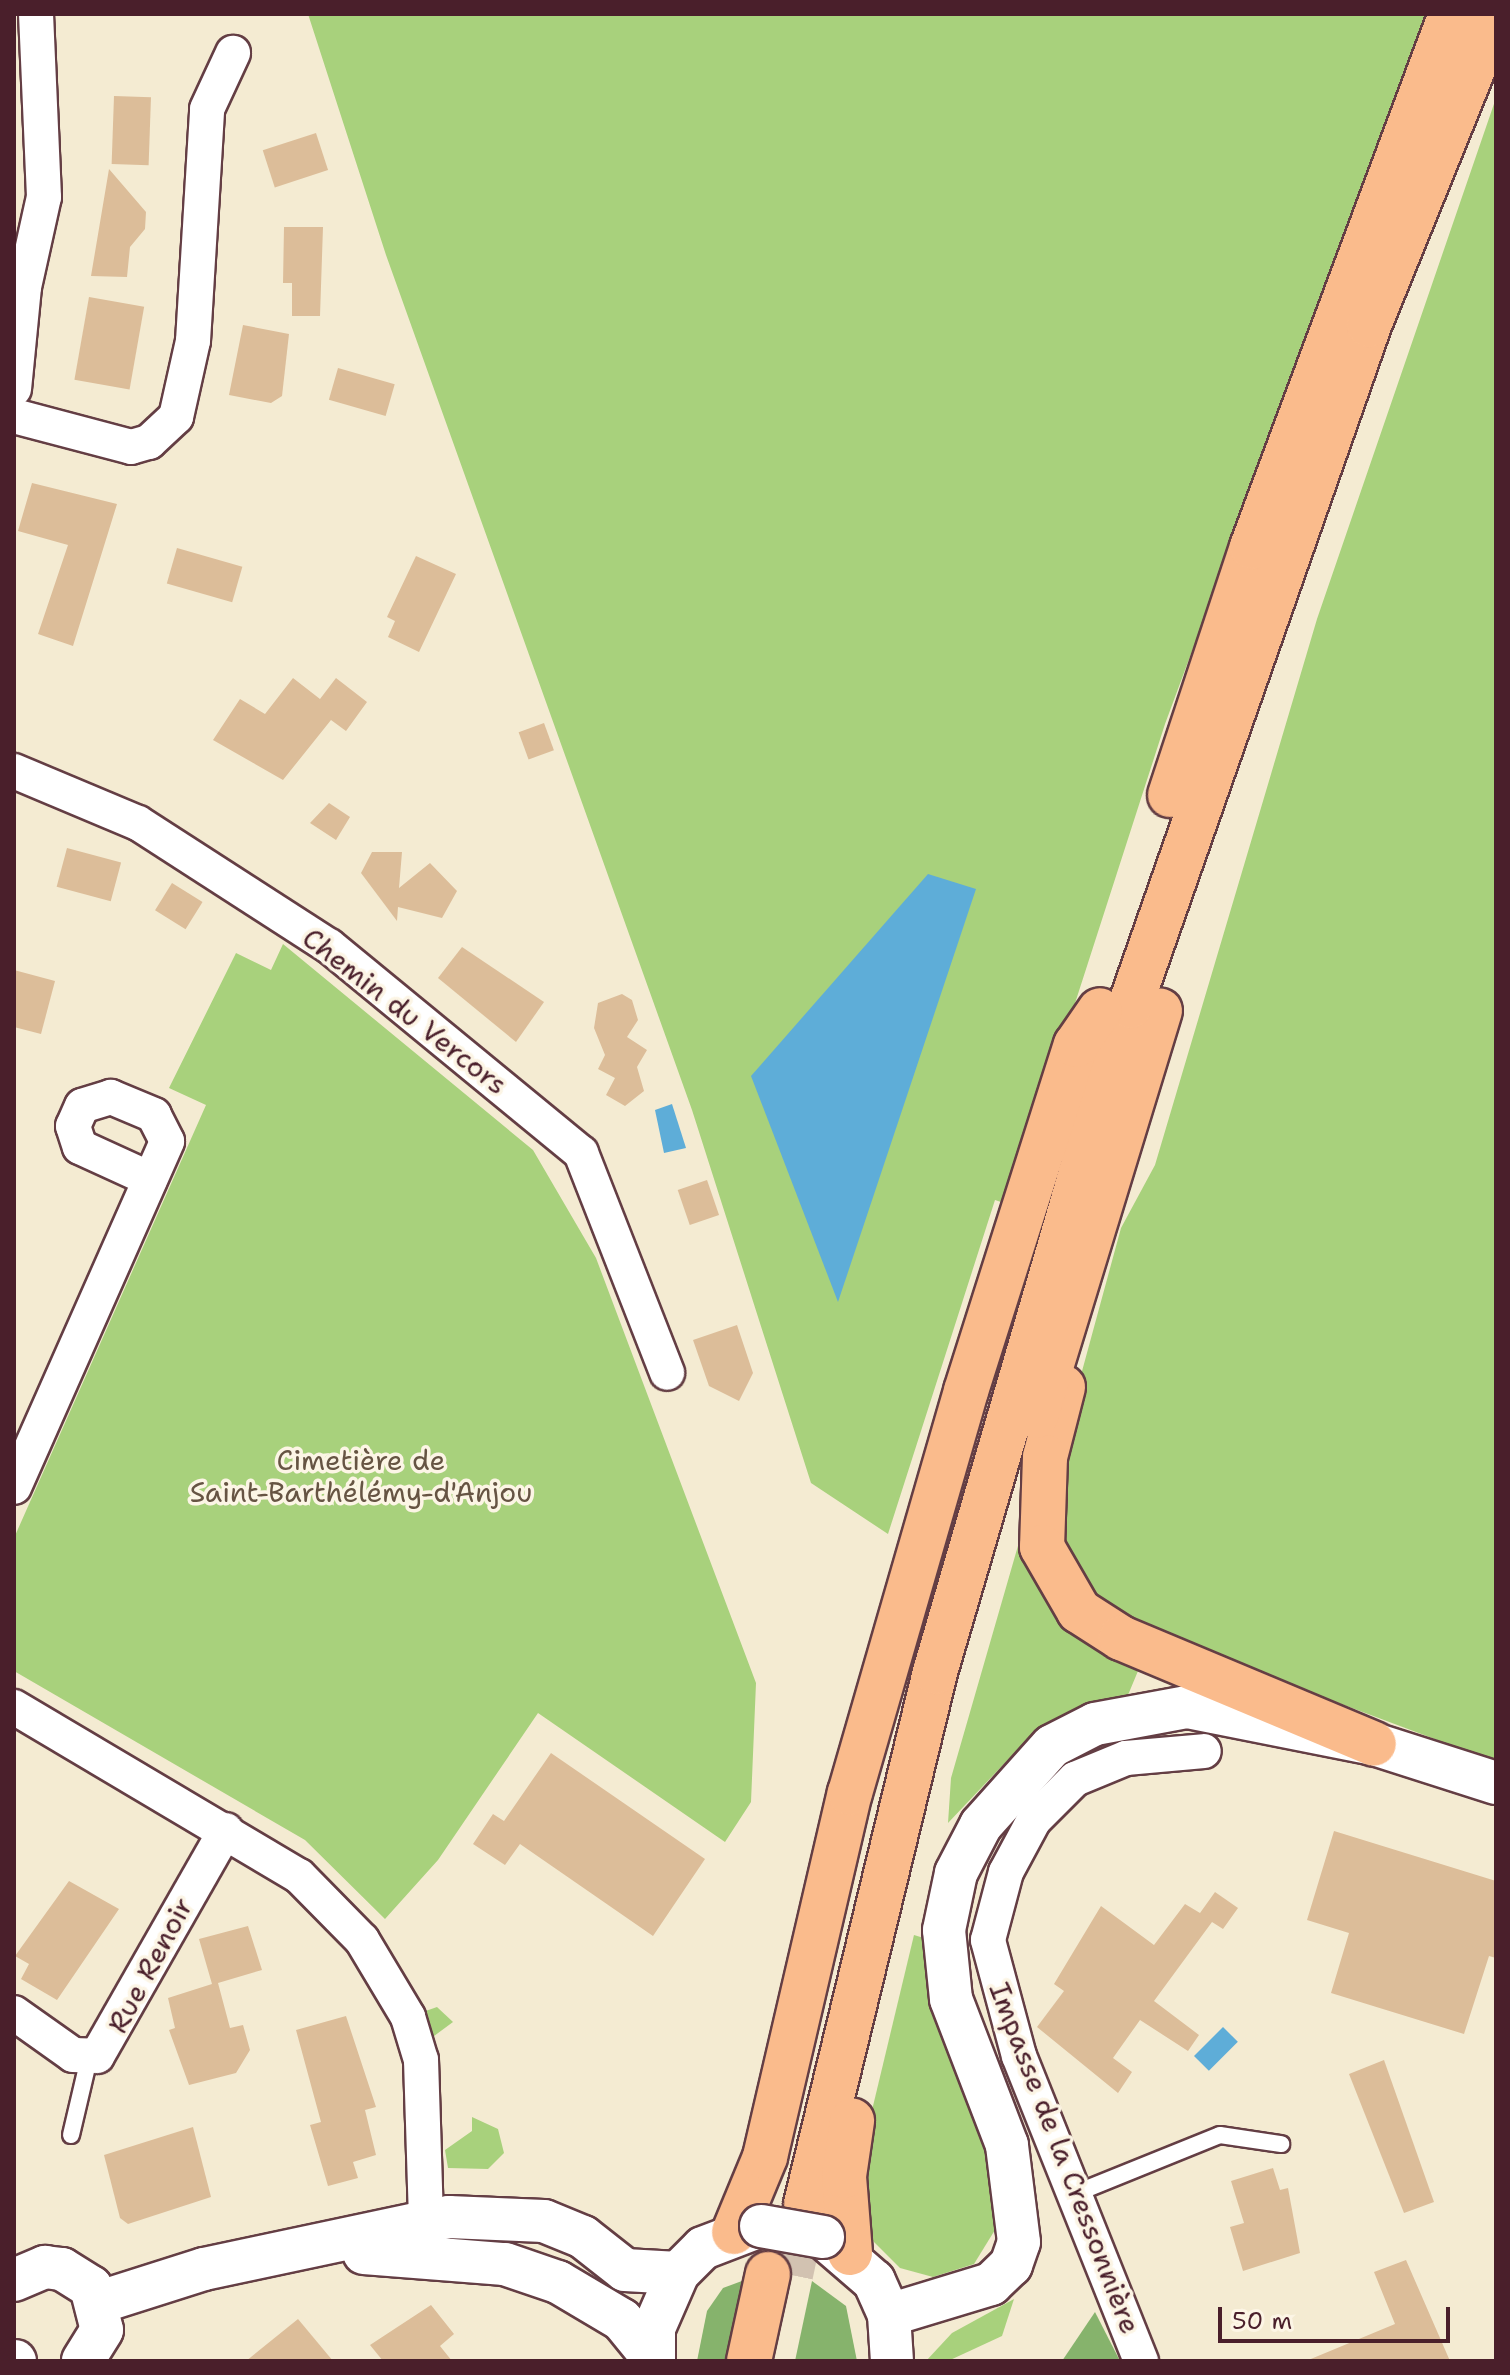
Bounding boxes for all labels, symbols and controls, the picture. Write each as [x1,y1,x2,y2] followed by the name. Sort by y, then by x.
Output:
[296,921,514,1101] street label: Chemin du Vercors
[190,1443,532,1509] park label: Cimetière de Saint-Barthélémy-d'Anjou
[100,1892,200,2038] street label: Rue Renoir
[982,1978,1148,2338] street label: Impasse de la Cressonnière
[1222,2291,1454,2341] scale bar
[1232,2305,1292,2337] text: 50 m

